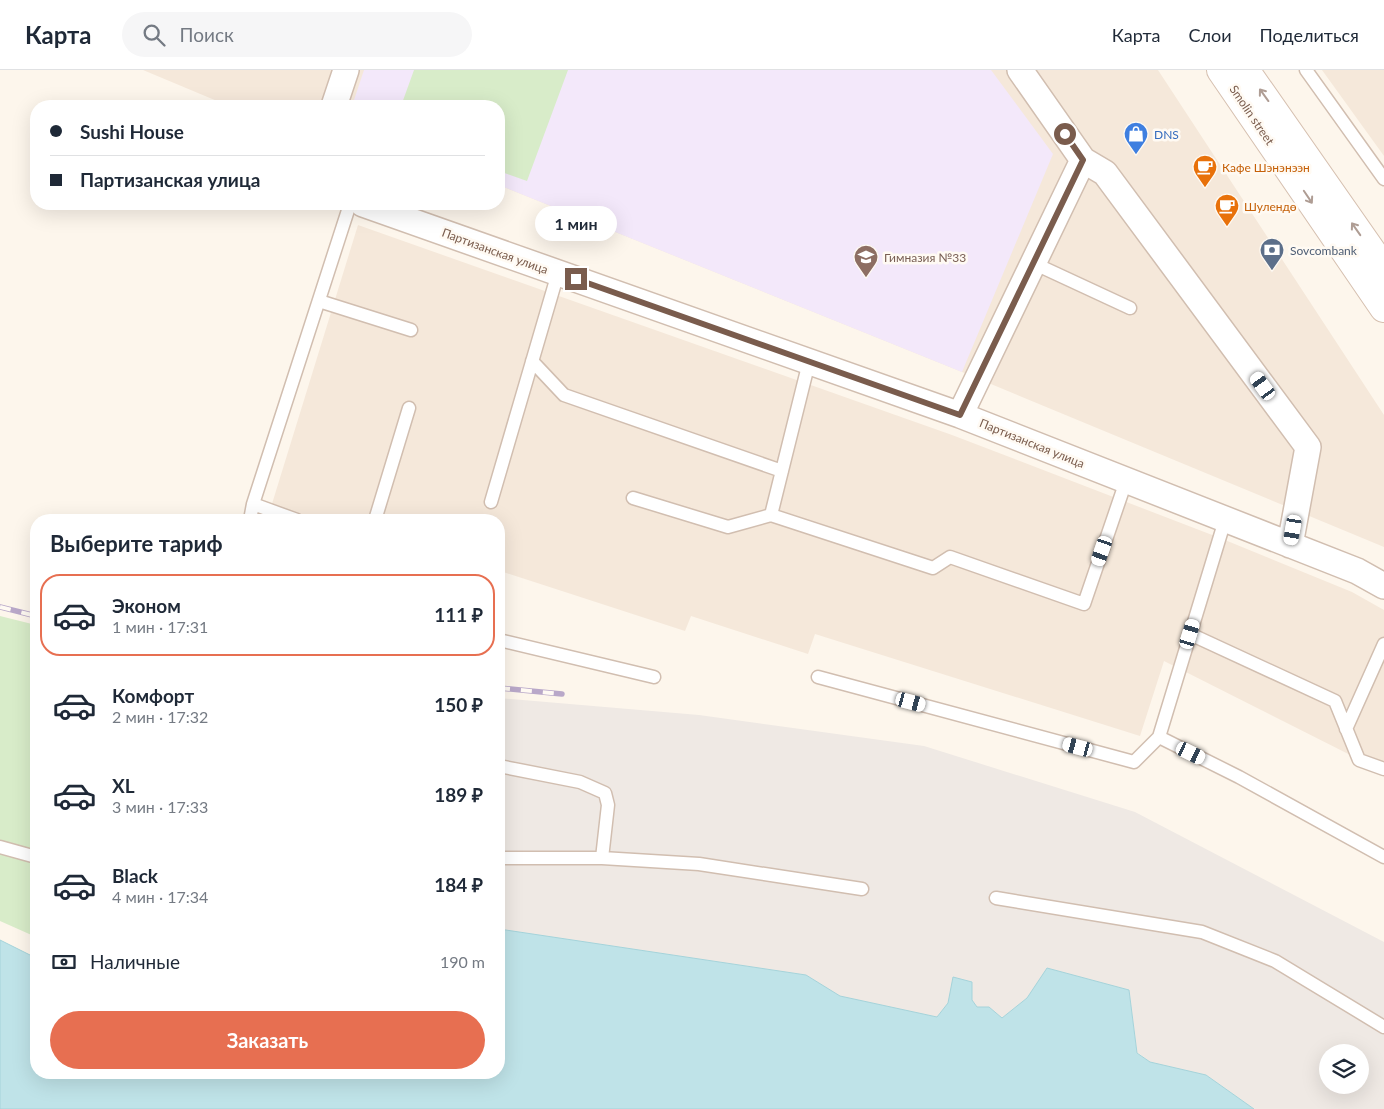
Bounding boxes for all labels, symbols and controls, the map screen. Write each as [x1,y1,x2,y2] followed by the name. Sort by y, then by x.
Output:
[122,12,472,57] search box
[25,20,92,49] text: Карта
[140,21,168,49] icon: search
[180,23,234,46] text: Поиск
[1112,24,1160,46] text: Карта
[1188,24,1232,46] text: Слои
[1260,24,1359,46] text: Поделиться
[1226,82,1278,148] street label: Smolin street
[1259,88,1269,102] one-way arrow
[80,120,184,143] text: Sushi House
[1123,121,1149,155] shop icon: DNS
[1054,123,1076,145] route start
[1154,127,1179,142] place label: DNS
[1192,154,1218,188] cafe icon: Кафе Шэнэнээн
[1222,160,1310,175] place label: Кафе Шэнэнээн
[80,168,260,191] text: Партизанская улица
[1303,190,1313,204] one-way arrow
[1214,193,1240,227] cafe icon: Шулендө
[1244,199,1297,214] place label: Шулендө
[535,206,617,242] callout: 1 мин
[554,214,598,233] text: 1 мин
[1351,222,1361,236] one-way arrow
[440,225,550,277] street label: Партизанская улица
[1259,237,1285,271] bank icon: Sovcombank
[1290,243,1358,258] place label: Sovcombank
[853,244,879,278] school or university icon: Гимназия №33
[884,250,966,265] place label: Гимназия №33
[565,268,587,290] route end
[1248,369,1277,403] car
[977,415,1087,471] street label: Партизанская улица
[1283,514,1302,546] car
[50,530,223,557] text: Выберите тариф
[1090,534,1113,568] car
[52,593,97,638] icon: car
[112,594,181,617] text: Эконом
[434,603,483,626] text: 111 ₽
[112,617,208,636] text: 1 мин · 17:31
[1178,617,1201,651] car
[52,683,97,728] icon: car
[112,684,194,707] text: Комфорт
[894,691,927,713] car
[434,693,483,716] text: 150 ₽
[112,707,208,726] text: 2 мин · 17:32
[1061,736,1094,758] car
[1174,740,1207,766] car
[52,773,97,818] icon: car
[112,774,135,797] text: XL
[434,783,483,806] text: 189 ₽
[112,797,208,816] text: 3 мин · 17:33
[52,863,97,908] icon: car
[112,864,158,887] text: Black
[434,873,483,896] text: 184 ₽
[112,887,208,906] text: 4 мин · 17:34
[50,948,78,976] icon: cash
[90,950,180,973] text: Наличные
[440,952,485,971] text: 190 m
[50,1011,485,1069] button: Заказать
[1319,1044,1369,1094] map controls
[1319,1044,1369,1094] button: layers

